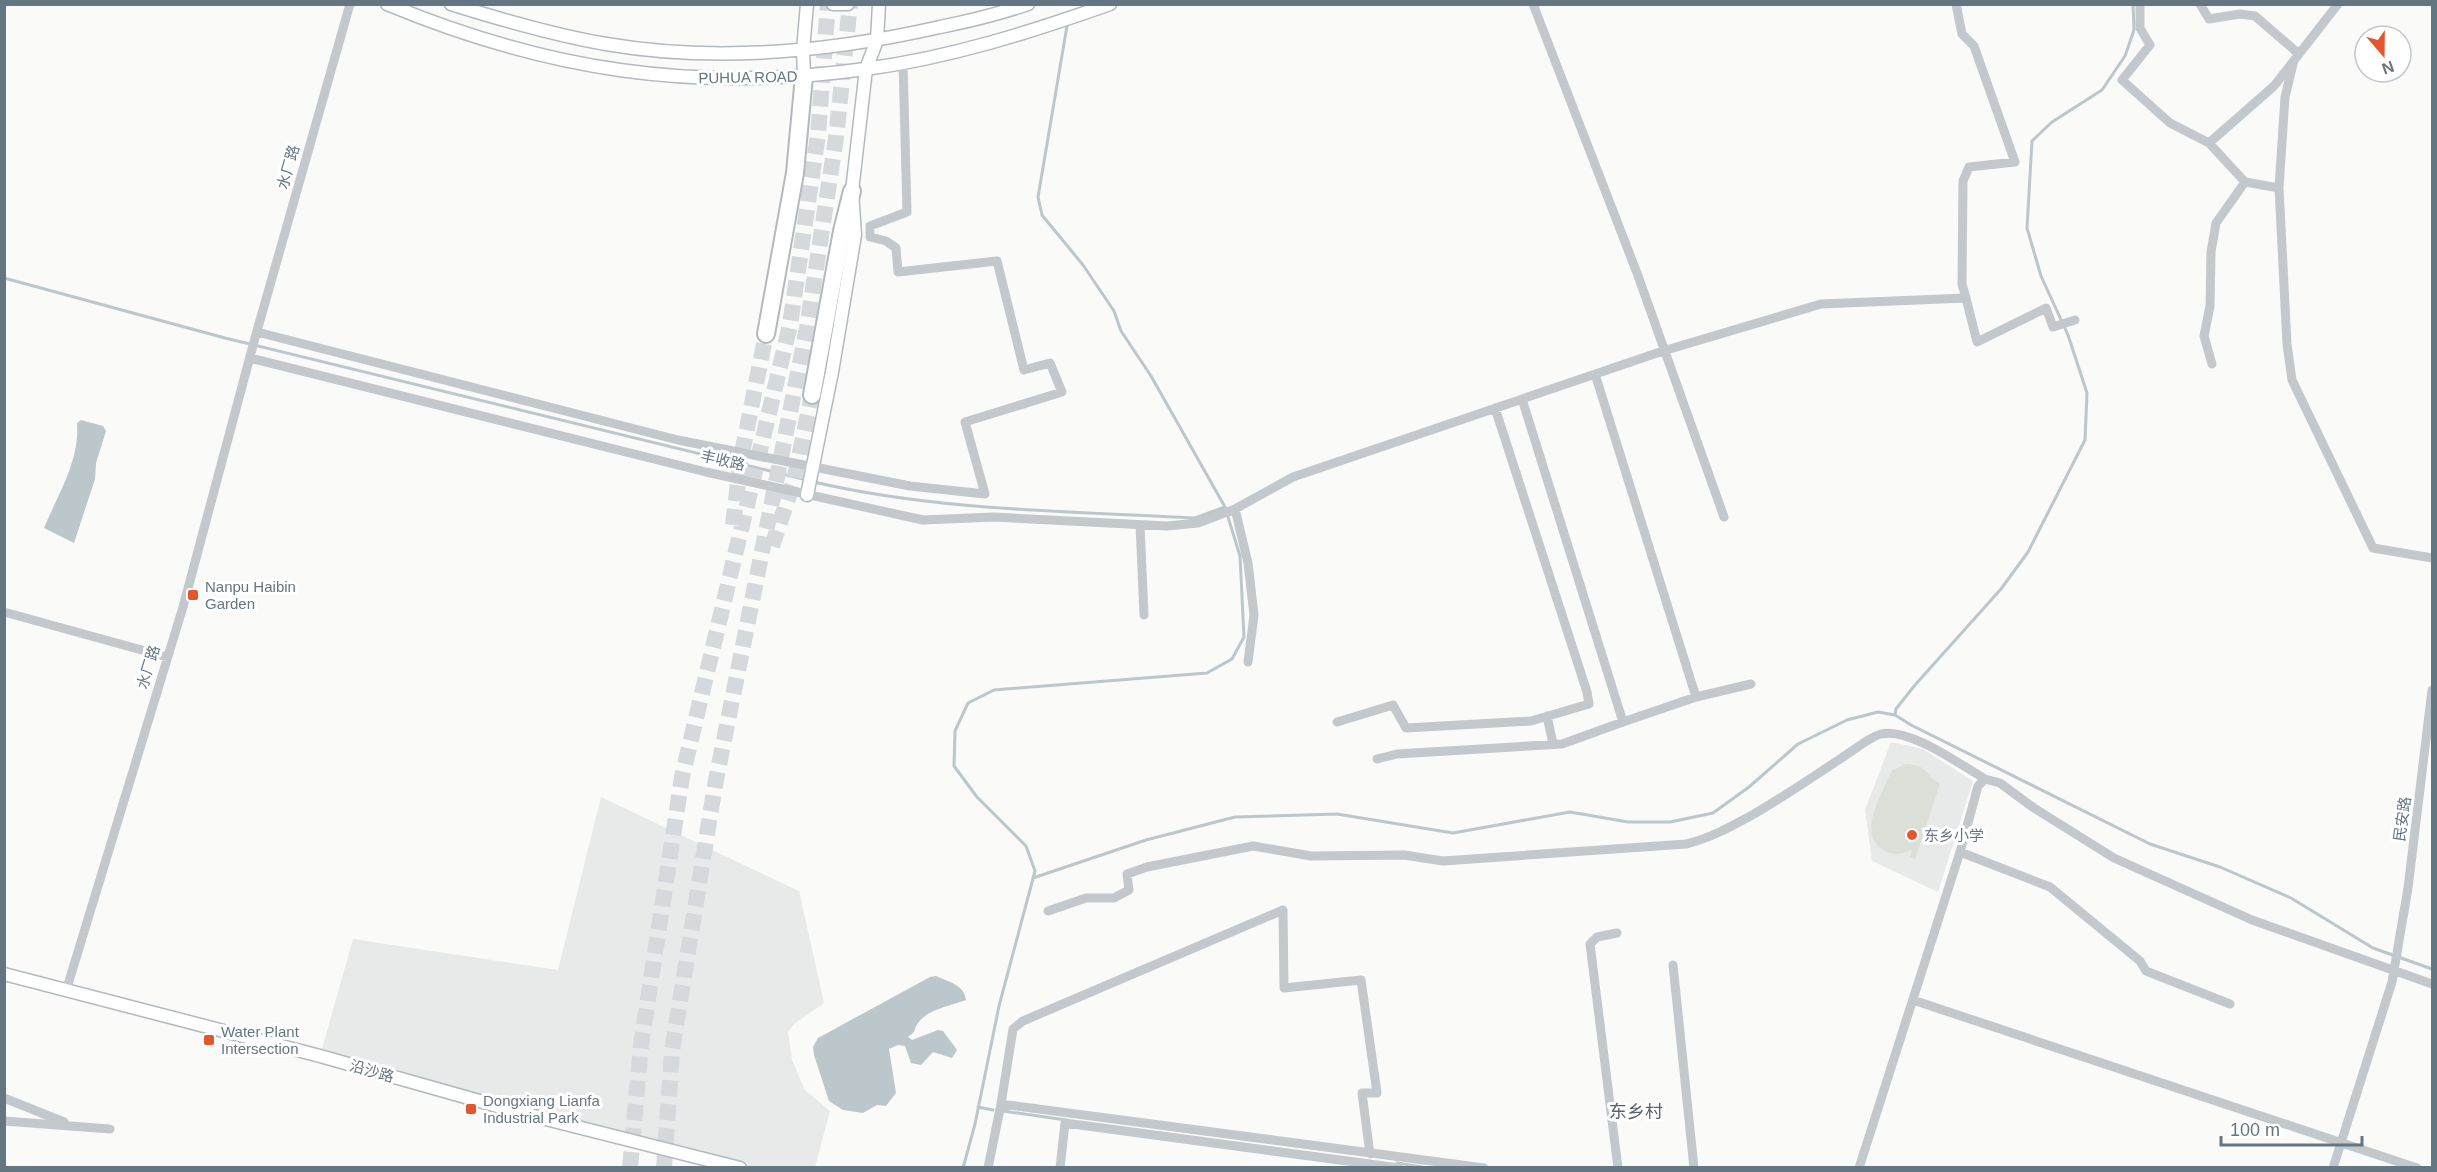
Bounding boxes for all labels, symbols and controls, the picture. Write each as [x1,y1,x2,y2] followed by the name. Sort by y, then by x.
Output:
[2353,24,2413,84] north arrow
[2380,58,2396,78] text: N
[698,68,798,86] street label: PUHUA ROAD
[274,143,302,191] street label: 水厂路
[699,447,747,473] street label: 丰收路
[205,578,296,612] place label: Nanpu Haibin Garden
[186,588,200,602] marker: Nanpu Haibin Garden
[133,643,163,691] street label: 水厂路
[2390,796,2414,842] street label: 民安路
[1924,827,1984,844] place label: 东乡小学
[1905,828,1919,842] marker: 东乡小学
[221,1023,300,1057] place label: Water Plant Intersection
[202,1033,216,1047] marker: Water Plant Intersection
[348,1057,396,1085] street label: 沿沙路
[483,1092,600,1126] place label: Dongxiang Lianfa Industrial Park
[464,1102,478,1116] marker: Dongxiang Lianfa Industrial Park
[1609,1102,1663,1122] district label: 东乡村
[2221,1109,2362,1147] scale bar
[2230,1120,2280,1140] text: 100 m

